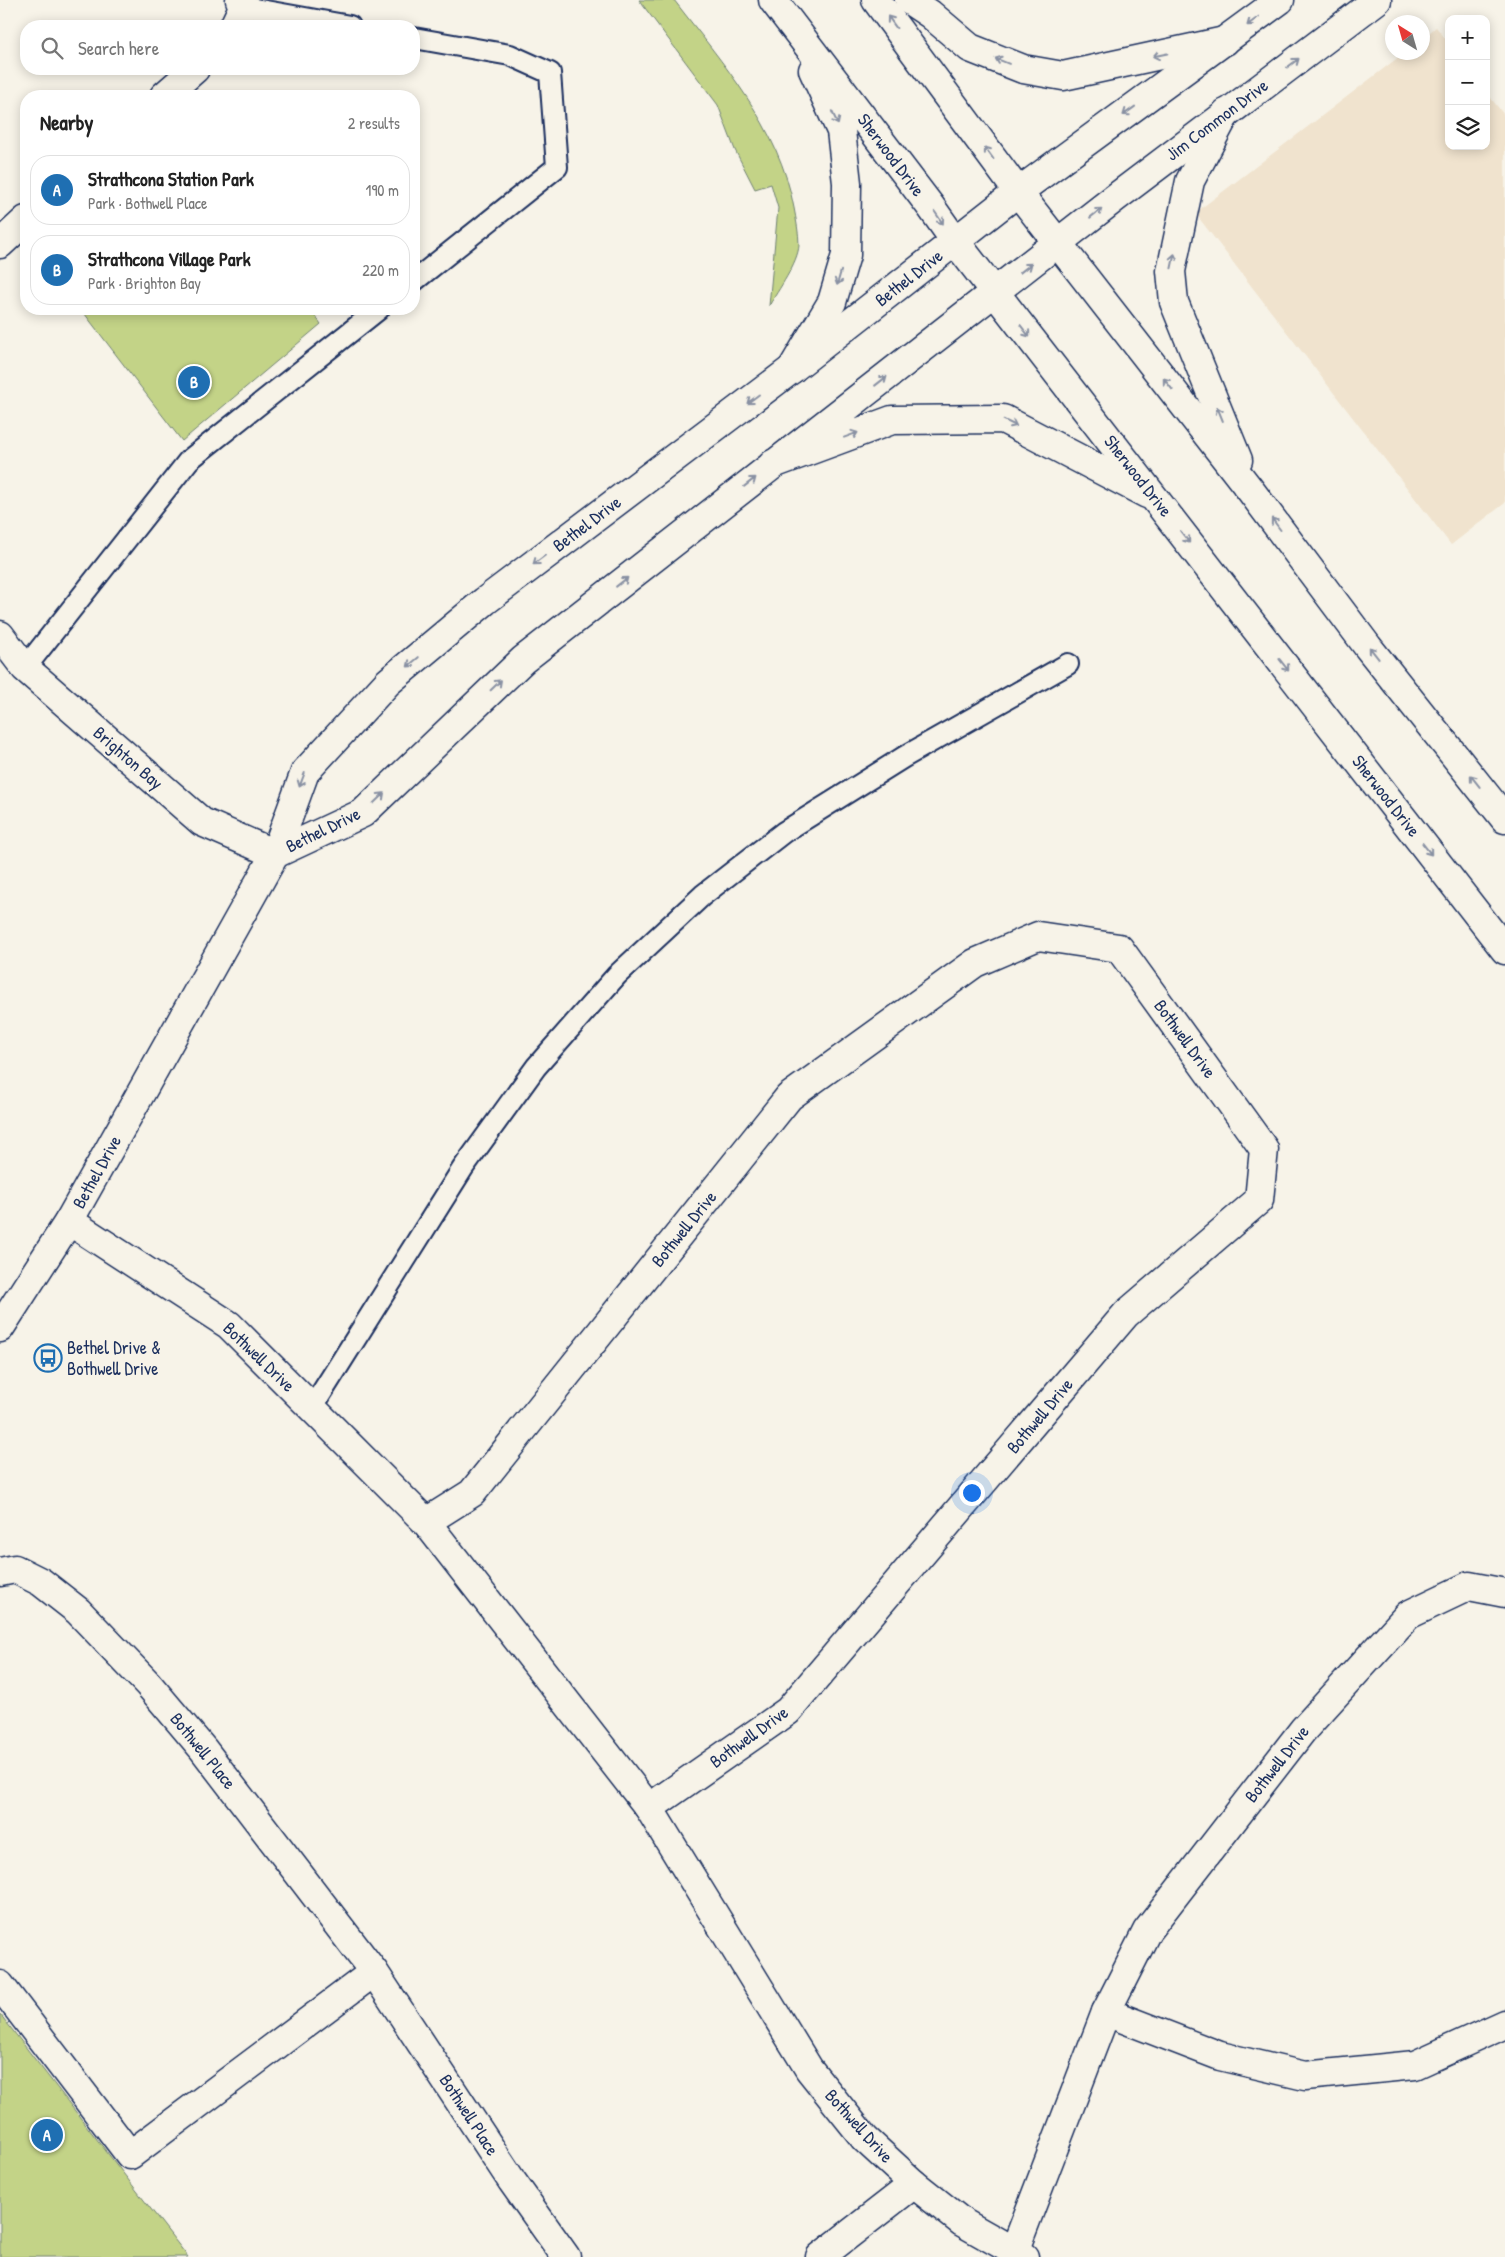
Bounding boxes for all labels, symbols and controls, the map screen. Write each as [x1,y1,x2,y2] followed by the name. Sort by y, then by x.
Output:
[1247,15,1260,26] one-way arrow
[1385,15,1430,60] north arrow
[1445,15,1490,150] map controls
[1445,15,1490,60] button: +
[887,16,898,29] one-way arrow
[20,20,420,75] search box
[38,34,66,62] icon: search
[78,35,159,61] text: Search here
[1153,51,1169,60] one-way arrow
[995,56,1010,65] one-way arrow
[1286,58,1300,68] one-way arrow
[1445,60,1490,105] button: −
[1160,73,1273,166] street label: Jim Common Drive
[1445,105,1490,150] button: layers
[1122,106,1136,116] one-way arrow
[40,108,93,137] text: Nearby
[852,108,931,201] street label: Sherwood Drive
[831,110,840,125] one-way arrow
[348,112,400,134] text: 2 results
[984,146,994,160] one-way arrow
[88,166,254,192] text: Strathcona Station Park
[53,179,61,201] text: A
[366,179,399,201] text: 190 m
[88,192,207,214] text: Park · Bothwell Place
[1089,207,1102,218] one-way arrow
[934,210,944,224] one-way arrow
[869,243,948,312] street label: Bethel Drive
[88,246,251,272] text: Strathcona Village Park
[1169,253,1178,269] one-way arrow
[53,259,61,281] text: B
[362,259,399,281] text: 220 m
[1019,262,1032,273] one-way arrow
[834,269,844,285] one-way arrow
[88,272,201,294] text: Park · Brighton Bay
[1019,324,1030,337] one-way arrow
[178,363,210,401] pin: B
[874,376,888,386] one-way arrow
[1162,378,1173,391] one-way arrow
[746,394,760,404] one-way arrow
[1214,407,1224,422] one-way arrow
[1002,419,1017,428] one-way arrow
[1098,429,1178,522] street label: Sherwood Drive
[843,430,858,439] one-way arrow
[743,477,756,488] one-way arrow
[547,490,626,558] street label: Bethel Drive
[1270,518,1281,531] one-way arrow
[1179,530,1190,543] one-way arrow
[533,555,546,566] one-way arrow
[615,577,628,588] one-way arrow
[1368,647,1379,660] one-way arrow
[406,656,419,668] one-way arrow
[1279,658,1290,671] one-way arrow
[490,679,503,691] one-way arrow
[88,720,169,795] street label: Brighton Bay
[1346,749,1426,842] street label: Sherwood Drive
[297,772,306,787] one-way arrow
[1469,774,1480,787] one-way arrow
[372,792,385,804] one-way arrow
[281,801,364,858] street label: Bethel Drive
[1421,842,1432,855] one-way arrow
[1148,994,1222,1083] street label: Bothwell Drive
[66,1131,127,1213] street label: Bethel Drive
[645,1185,722,1272] street label: Bothwell Drive
[218,1316,301,1397] street label: Bothwell Drive
[67,1335,161,1381] place label: Bethel Drive & Bothwell Drive
[33,1343,63,1373] bus stop icon: Bethel Drive & Bothwell Drive
[1001,1373,1079,1459] street label: Bothwell Drive
[959,1480,985,1506] your location
[704,1700,793,1774] street label: Bothwell Drive
[165,1707,242,1794] street label: Bothwell Place
[1239,1720,1315,1807] street label: Bothwell Drive
[434,2069,505,2160] street label: Bothwell Place
[820,2083,899,2168] street label: Bothwell Drive
[31,2116,63,2154] pin: A

